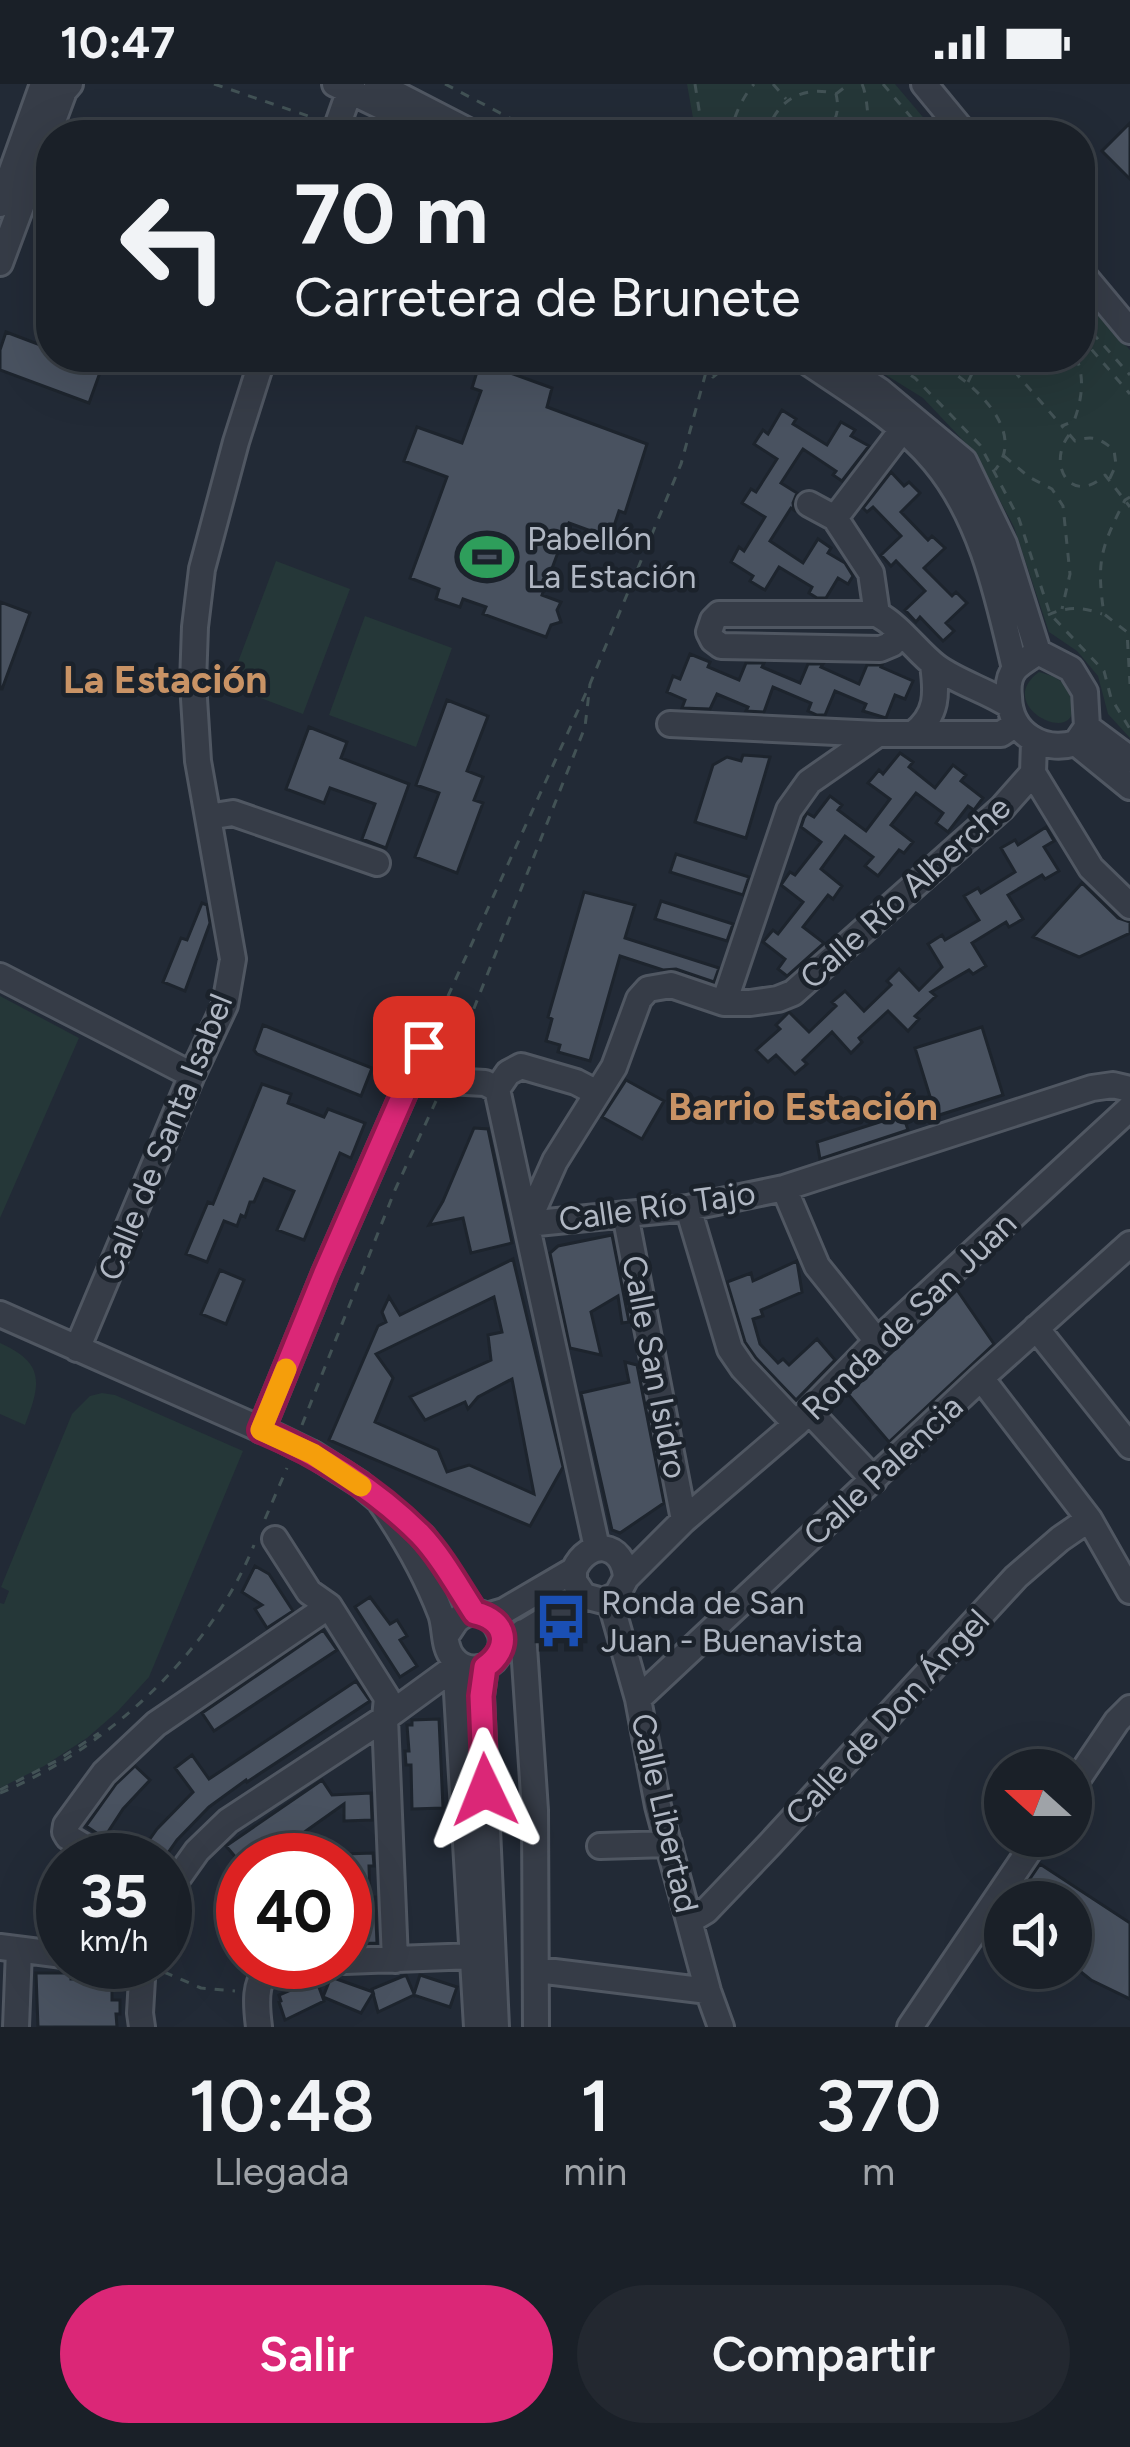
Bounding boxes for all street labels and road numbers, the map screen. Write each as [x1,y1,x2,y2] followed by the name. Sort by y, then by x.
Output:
[792,787,1018,997] street label: Calle Río Alberche
[90,988,240,1286] street label: Calle de Santa Isabel
[556,1173,758,1239] street label: Calle Río Tajo
[794,1204,1024,1428] street label: Ronda de San Juan
[614,1252,696,1482] street label: Calle San Isidro
[795,1387,971,1553] street label: Calle Palencia
[777,1601,997,1833] street label: Calle de Don Ángel
[623,1710,707,1916] street label: Calle Libertad

